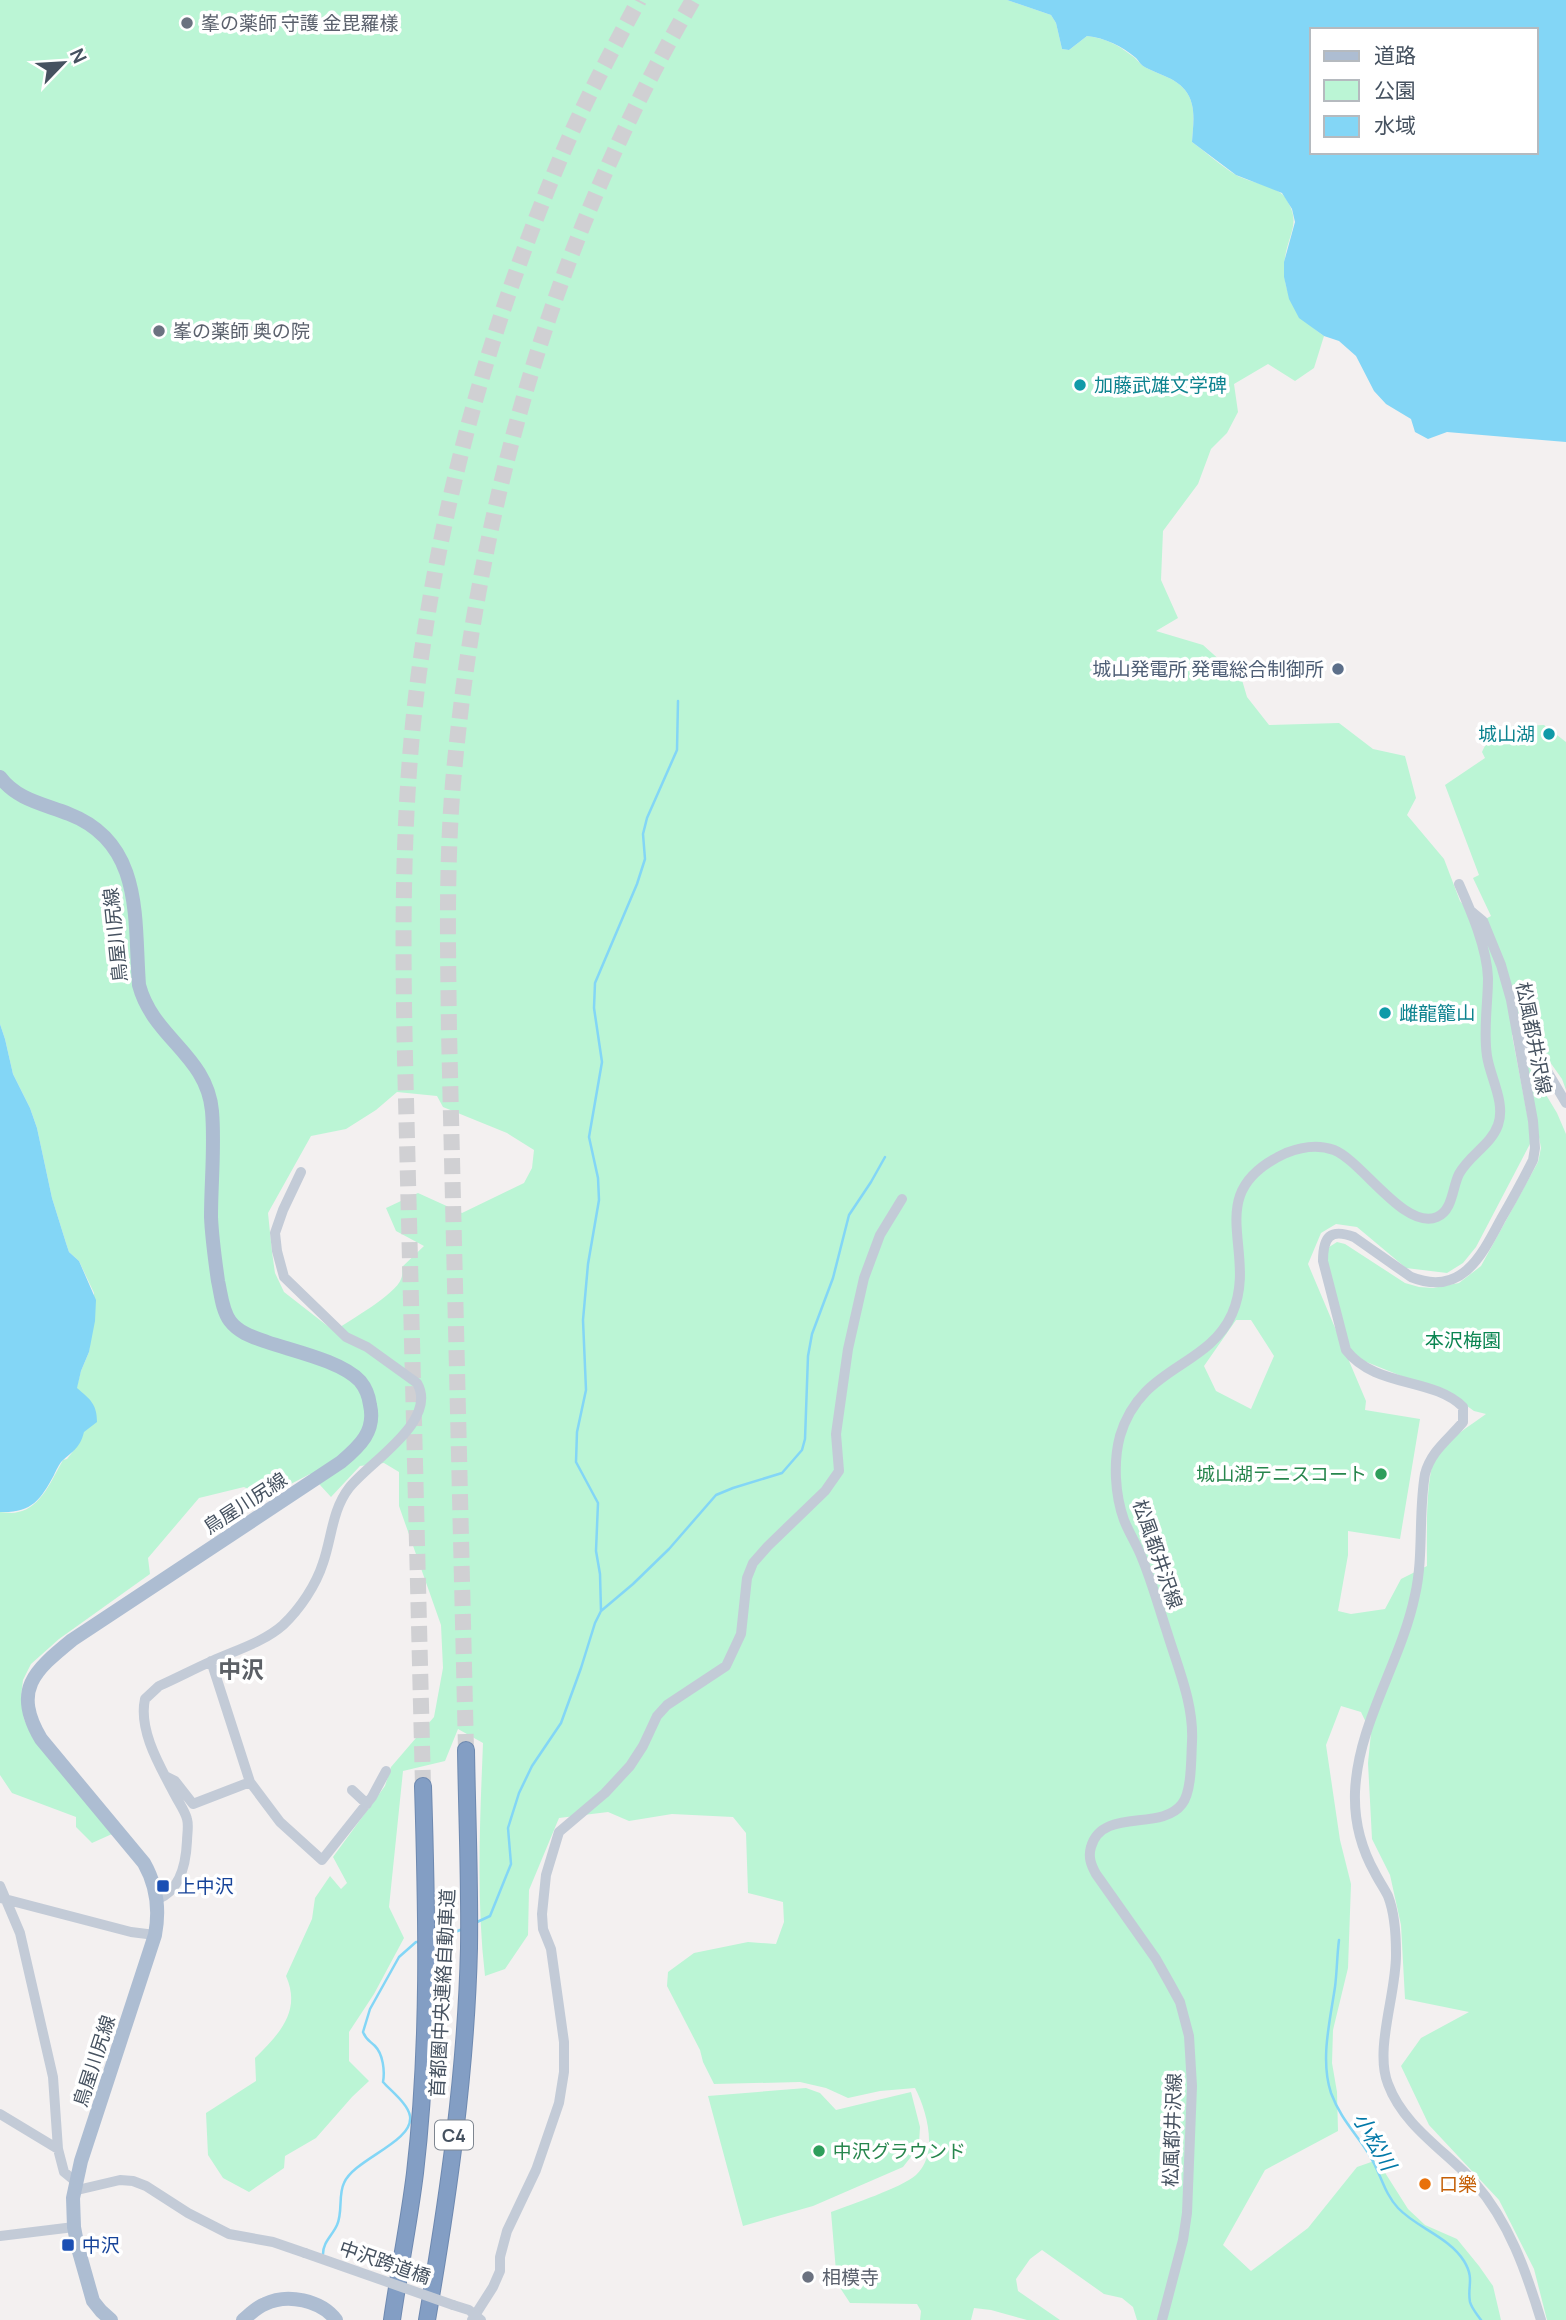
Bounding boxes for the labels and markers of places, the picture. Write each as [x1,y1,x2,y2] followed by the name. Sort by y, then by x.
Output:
[201,10,399,36] place label: 峯の薬師 守護 金毘羅樣
[179,15,195,31] marker: 峯の薬師 守護 金毘羅樣
[173,318,310,344] place label: 峯の薬師 奥の院
[151,323,167,339] marker: 峯の薬師 奥の院
[1094,372,1227,398] place label: 加藤武雄文学碑
[1072,377,1088,393] marker: 加藤武雄文学碑
[1092,656,1324,682] place label: 城山発電所 発電総合制御所
[1330,661,1346,677] marker: 城山発電所 発電総合制御所
[1478,721,1535,747] place label: 城山湖
[1541,726,1557,742] marker: 城山湖
[1399,1000,1475,1026] place label: 雌龍籠山
[1377,1005,1393,1021] marker: 雌龍籠山
[1196,1461,1367,1487] place label: 城山湖テニスコート
[1373,1466,1389,1482] marker: 城山湖テニスコート
[177,1873,234,1899] place label: 上中沢
[155,1878,171,1894] marker: 上中沢
[833,2138,966,2164] place label: 中沢グラウンド
[811,2143,827,2159] marker: 中沢グラウンド
[1439,2171,1477,2197] place label: 口樂
[1417,2176,1433,2192] marker: 口樂
[82,2232,120,2258] place label: 中沢
[60,2237,76,2253] marker: 中沢
[822,2264,879,2290] place label: 相模寺
[800,2269,816,2285] marker: 相模寺

